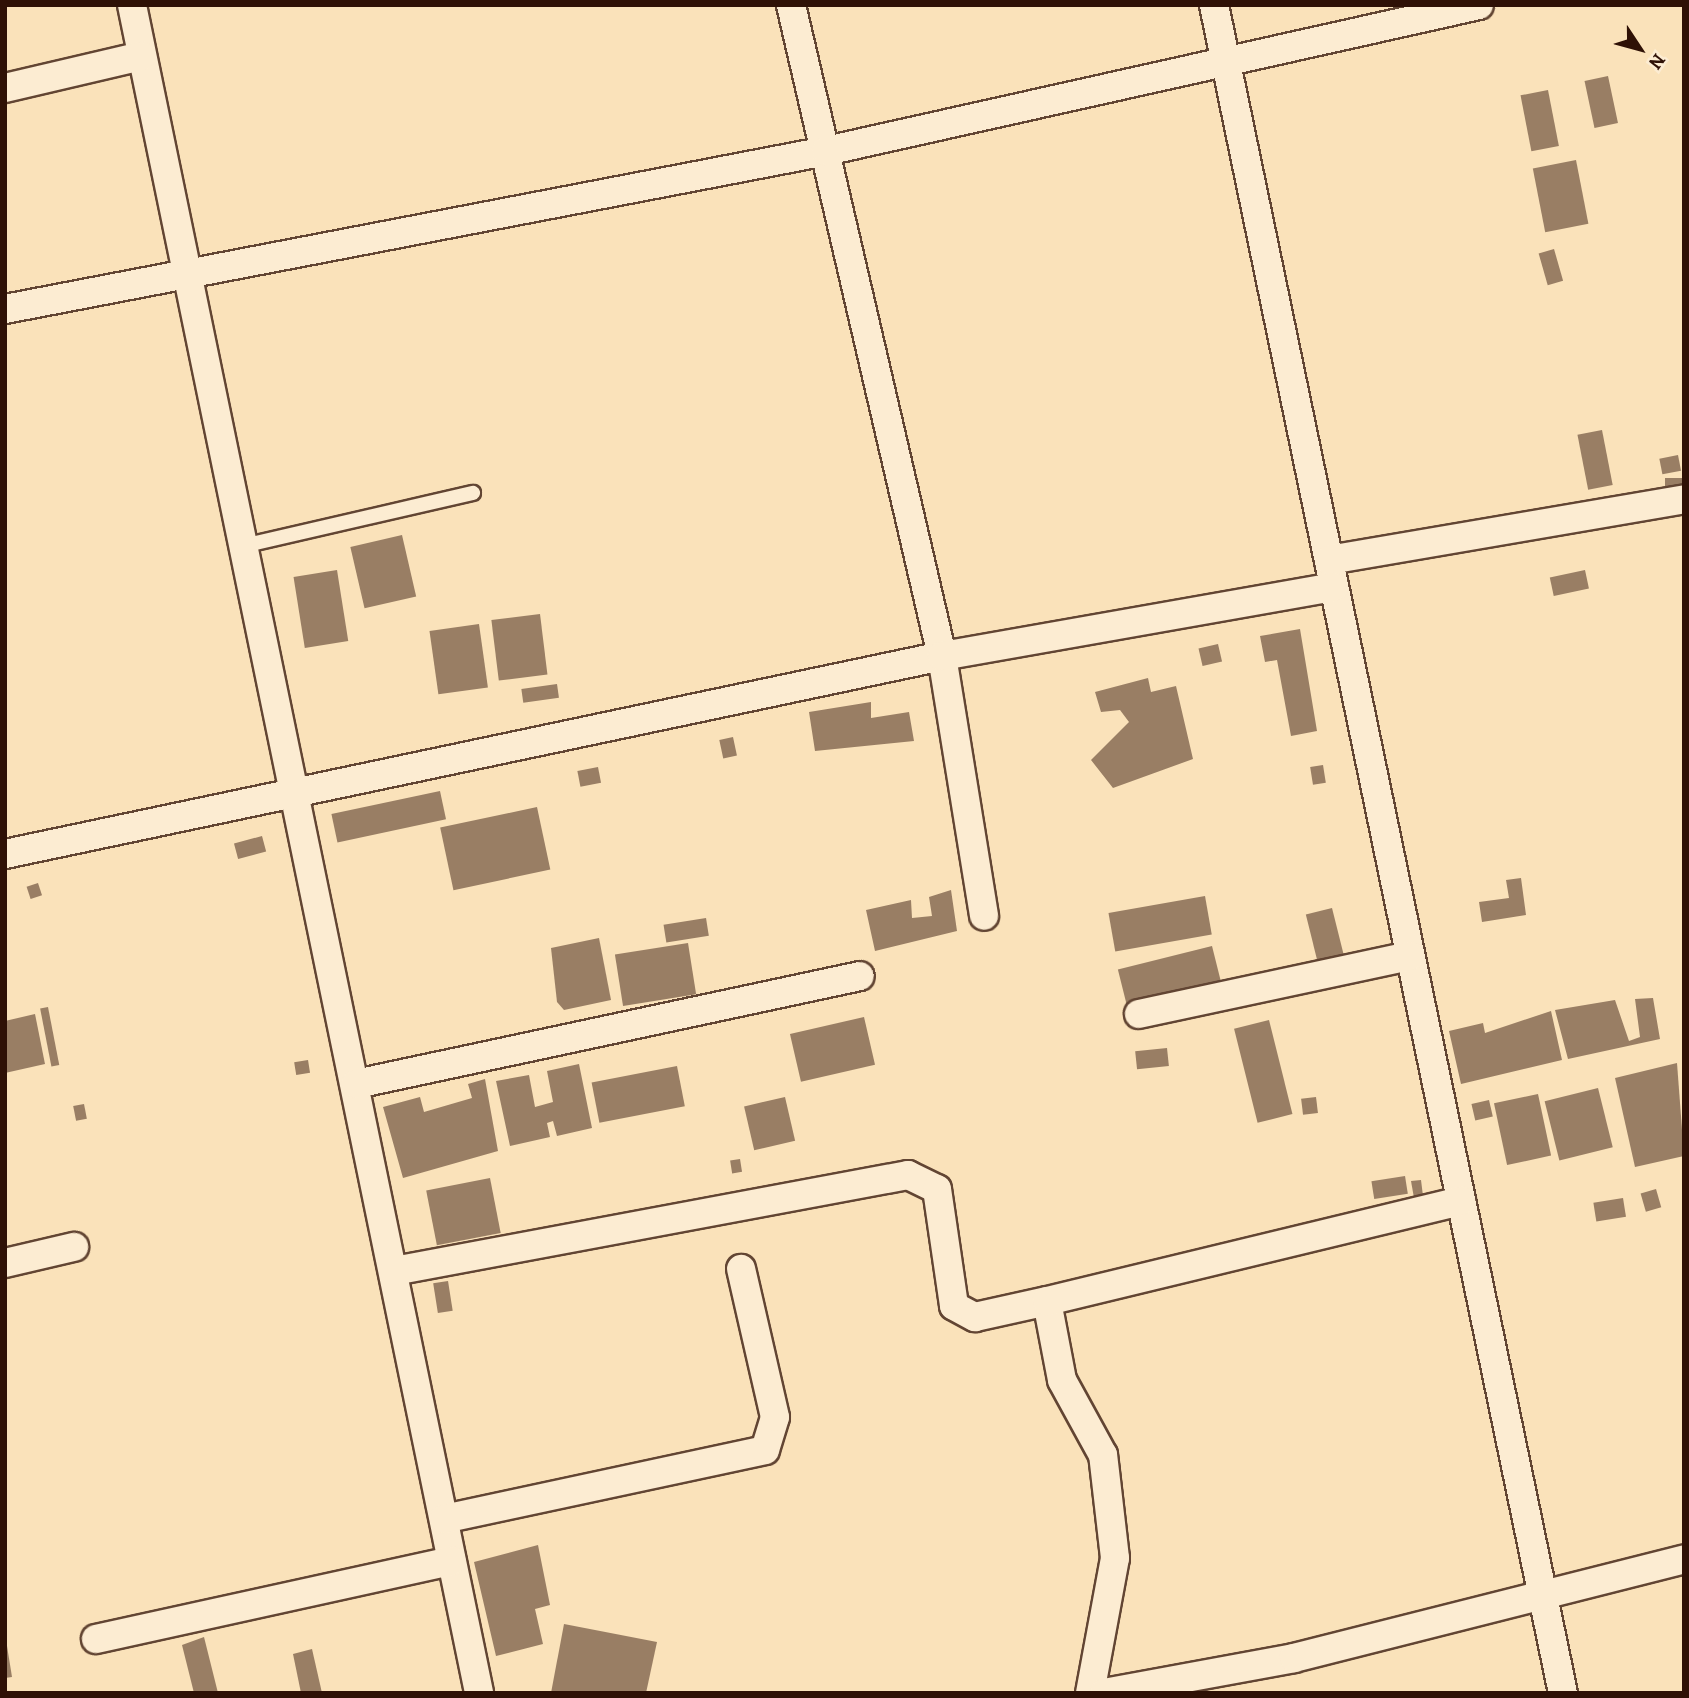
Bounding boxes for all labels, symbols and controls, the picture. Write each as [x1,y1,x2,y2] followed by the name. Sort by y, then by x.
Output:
[1605,14,1675,84] north arrow
[1642,48,1672,75] text: N

